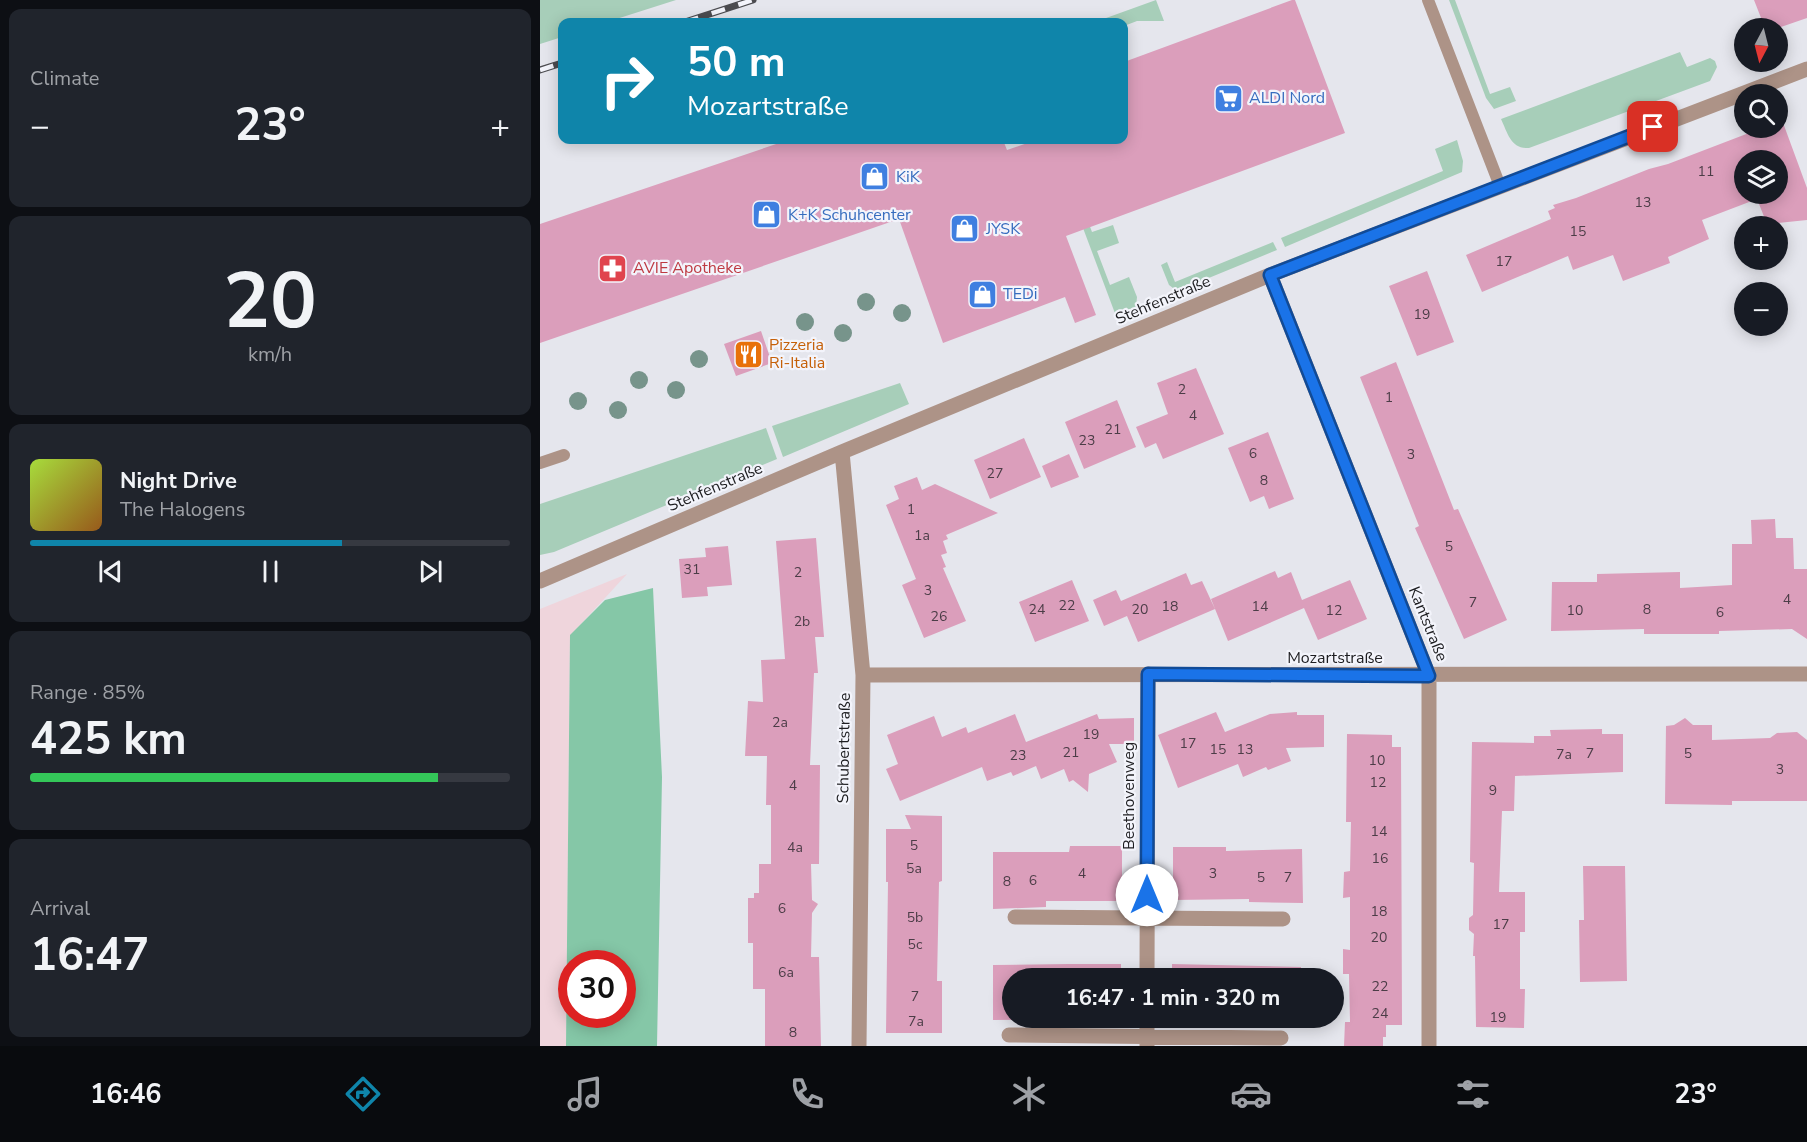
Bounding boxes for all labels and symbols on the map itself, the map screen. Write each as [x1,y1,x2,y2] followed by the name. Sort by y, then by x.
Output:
[1734,18,1788,72] north arrow
[1212,82,1244,114] supermarket icon: ALDI Nord
[1249,87,1325,109] place label: ALDI Nord
[1627,101,1678,152] pin
[859,161,891,193] shop icon: KiK
[1698,162,1714,181] house number: 11
[896,166,921,188] place label: KiK
[1635,193,1651,212] house number: 13
[751,199,783,231] shop icon: K+K Schuhcenter
[788,204,911,226] place label: K+K Schuhcenter
[949,213,981,245] shop icon: JYSK
[985,218,1021,240] place label: JYSK
[1570,222,1586,241] house number: 15
[596,252,628,284] pharmacy icon: AVIE Apotheke
[1496,252,1512,271] house number: 17
[633,257,742,279] place label: AVIE Apotheke
[1112,270,1214,330] street label: Stehfenstraße
[966,278,998,310] shop icon: TEDi
[1003,283,1038,305] place label: TEDi
[1414,305,1430,324] house number: 19
[769,334,825,374] place label: Pizzeria Ri-Italia
[732,338,764,370] restaurant icon: Pizzeria Ri-Italia
[1178,380,1186,399] house number: 2
[1385,388,1393,407] house number: 1
[1189,406,1197,425] house number: 4
[1105,420,1121,439] house number: 21
[1079,431,1095,450] house number: 23
[1249,444,1257,463] house number: 6
[1407,445,1415,464] house number: 3
[664,457,766,517] street label: Stehfenstraße
[987,464,1003,483] house number: 27
[1260,471,1268,490] house number: 8
[907,500,915,519] house number: 1
[914,526,930,545] house number: 1a
[1445,537,1453,556] house number: 5
[684,560,700,579] house number: 31
[794,563,802,582] house number: 2
[924,581,932,600] house number: 3
[1403,583,1453,665] street label: Kantstraße
[1783,590,1791,609] house number: 4
[1469,593,1477,612] house number: 7
[1059,596,1075,615] house number: 22
[1162,597,1178,616] house number: 18
[1252,597,1268,616] house number: 14
[1029,600,1045,619] house number: 24
[1132,600,1148,619] house number: 20
[1643,600,1651,619] house number: 8
[1326,601,1342,620] house number: 12
[1567,601,1583,620] house number: 10
[1716,603,1724,622] house number: 6
[931,607,947,626] house number: 26
[794,612,810,631] house number: 2b
[1287,647,1383,669] street label: Mozartstraße
[832,693,856,803] street label: Schubertstraße
[772,713,788,732] house number: 2a
[1083,725,1099,744] house number: 19
[1180,734,1196,753] house number: 17
[1210,740,1226,759] house number: 15
[1237,740,1253,759] house number: 13
[1118,742,1140,850] street label: Beethovenweg
[1063,743,1079,762] house number: 21
[1586,744,1594,763] house number: 7
[1684,744,1692,763] house number: 5
[1556,745,1572,764] house number: 7a
[1010,746,1026,765] house number: 23
[1369,751,1385,770] house number: 10
[1776,760,1784,779] house number: 3
[1370,773,1386,792] house number: 12
[789,776,797,795] house number: 4
[1489,781,1497,800] house number: 9
[1371,822,1387,841] house number: 14
[910,836,918,855] house number: 5
[787,838,803,857] house number: 4a
[1372,849,1388,868] house number: 16
[906,859,922,878] house number: 5a
[1115,863,1179,927] position arrow
[1078,864,1086,883] house number: 4
[1209,864,1217,883] house number: 3
[1257,868,1265,887] house number: 5
[1284,868,1292,887] house number: 7
[1029,871,1037,890] house number: 6
[1003,872,1011,891] house number: 8
[778,899,786,918] house number: 6
[1371,902,1387,921] house number: 18
[907,908,923,927] house number: 5b
[1493,915,1509,934] house number: 17
[1371,928,1387,947] house number: 20
[908,935,923,954] house number: 5c
[558,950,636,1028] speed limit sign: 30
[778,963,794,982] house number: 6a
[1372,977,1388,996] house number: 22
[911,987,919,1006] house number: 7
[1372,1004,1388,1023] house number: 24
[1490,1008,1506,1027] house number: 19
[908,1012,924,1031] house number: 7a
[789,1023,797,1042] house number: 8

